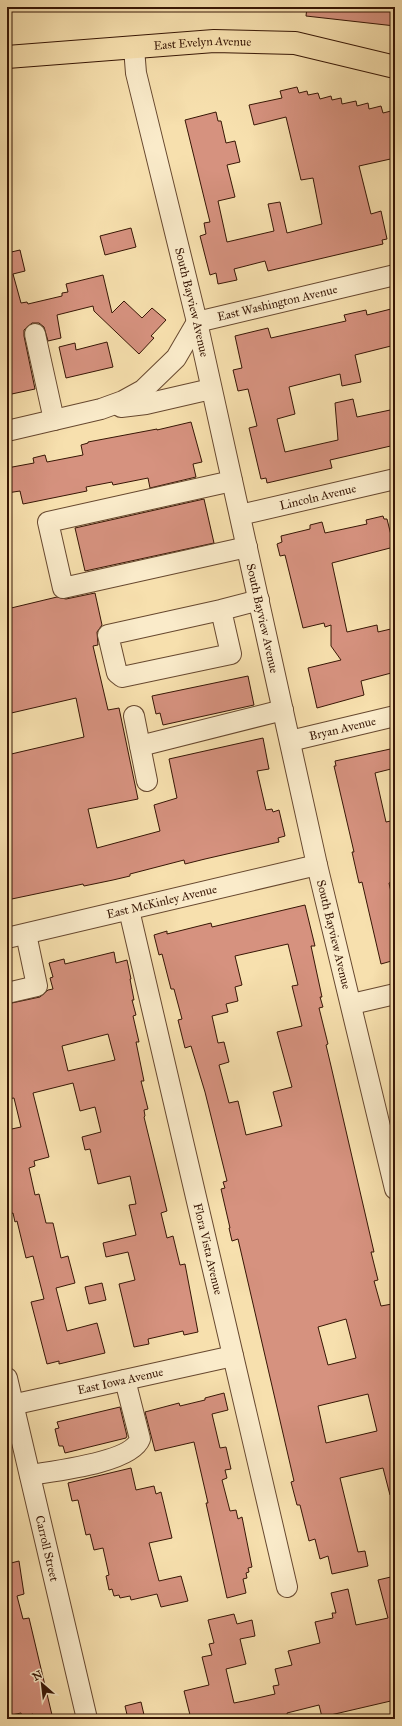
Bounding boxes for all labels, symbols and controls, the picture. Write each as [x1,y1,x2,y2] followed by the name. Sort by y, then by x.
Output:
[153,34,251,53] street label: East Evelyn Avenue
[172,246,212,358] street label: South Bayview Avenue
[216,282,339,324] street label: East Washington Avenue
[278,481,358,513] street label: Lincoln Avenue
[244,562,281,675] street label: South Bayview Avenue
[308,714,377,743] street label: Bryan Avenue
[314,878,354,991] street label: South Bayview Avenue
[105,882,218,921] street label: East McKinley Avenue
[191,1202,226,1296] street label: Flora Vista Avenue
[76,1365,164,1397] street label: East Iowa Avenue
[32,1514,62,1583] street label: Carroll Street
[22,1664,62,1704] north arrow
[30,1667,45,1684] text: N

